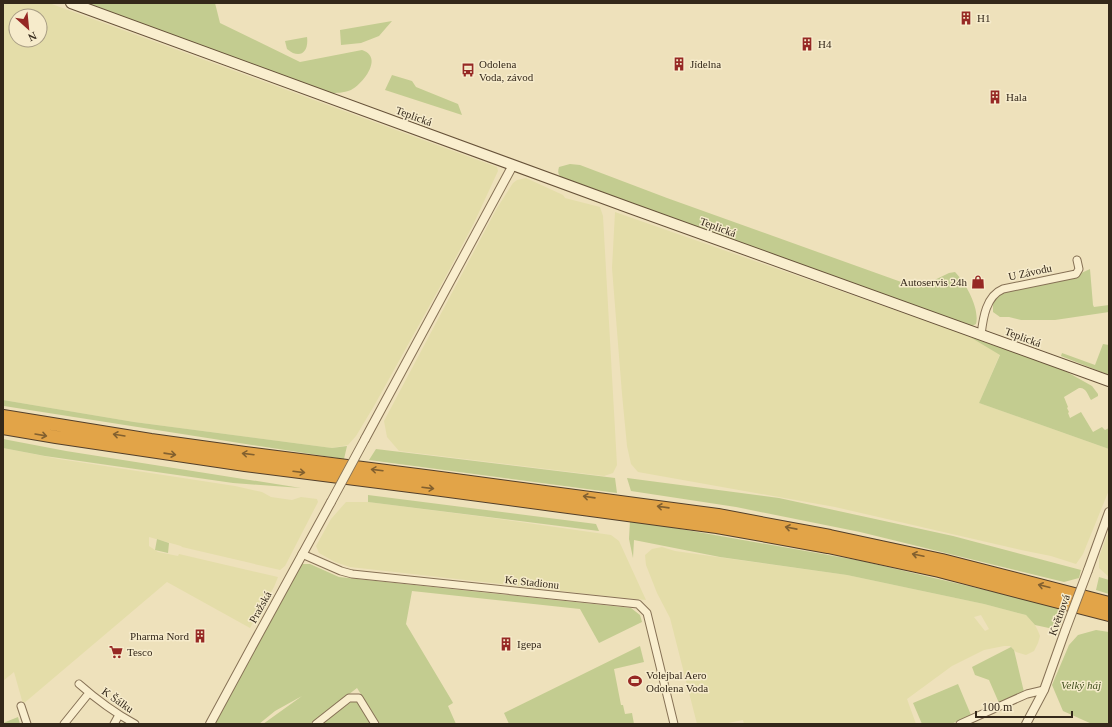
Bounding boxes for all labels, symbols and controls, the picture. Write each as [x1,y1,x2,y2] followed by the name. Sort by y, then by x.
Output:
[8,8,48,48] north arrow
[958,10,974,26] building icon: H1
[977,12,990,24] place label: H1
[26,30,39,44] text: N
[799,36,815,52] building icon: H4
[818,38,832,50] place label: H4
[671,56,687,72] building icon: Jídelna
[479,58,534,83] place label: Odolena Voda, závod
[690,58,721,70] place label: Jídelna
[460,62,476,78] bus stop icon: Odolena Voda, závod
[987,89,1003,105] building icon: Hala
[1006,91,1027,103] place label: Hala
[394,104,434,128] street label: Teplická
[698,215,738,239] street label: Teplická
[1007,261,1053,282] street label: U Závodu
[970,274,986,290] shop icon: Autoservis 24h
[900,276,967,288] place label: Autoservis 24h
[1003,325,1043,349] street label: Teplická
[35,431,48,439] one-way arrow
[113,431,126,439] one-way arrow
[163,450,176,458] one-way arrow
[242,450,255,457] one-way arrow
[371,466,384,473] one-way arrow
[292,468,305,476] one-way arrow
[421,484,434,492] one-way arrow
[583,493,596,501] one-way arrow
[656,503,669,511] one-way arrow
[785,524,798,532] one-way arrow
[912,551,925,559] one-way arrow
[504,573,560,591] street label: Ke Stadionu
[1038,582,1051,589] one-way arrow
[246,589,274,625] street label: Pražská
[1046,593,1072,637] street label: Květnová
[192,628,208,644] building icon: Pharma Nord
[130,630,189,642] place label: Pharma Nord
[498,636,514,652] building icon: Igepa
[517,638,542,650] place label: Igepa
[108,644,124,660] supermarket icon: Tesco
[127,646,153,658] place label: Tesco
[646,669,708,694] place label: Volejbal Aero Odolena Voda
[627,673,643,689] sports icon: Volejbal Aero Odolena Voda
[1061,679,1101,691] park label: Velký háj
[100,685,136,715] street label: K Šálku
[976,693,1072,719] scale bar
[982,700,1013,714] text: 100 m

